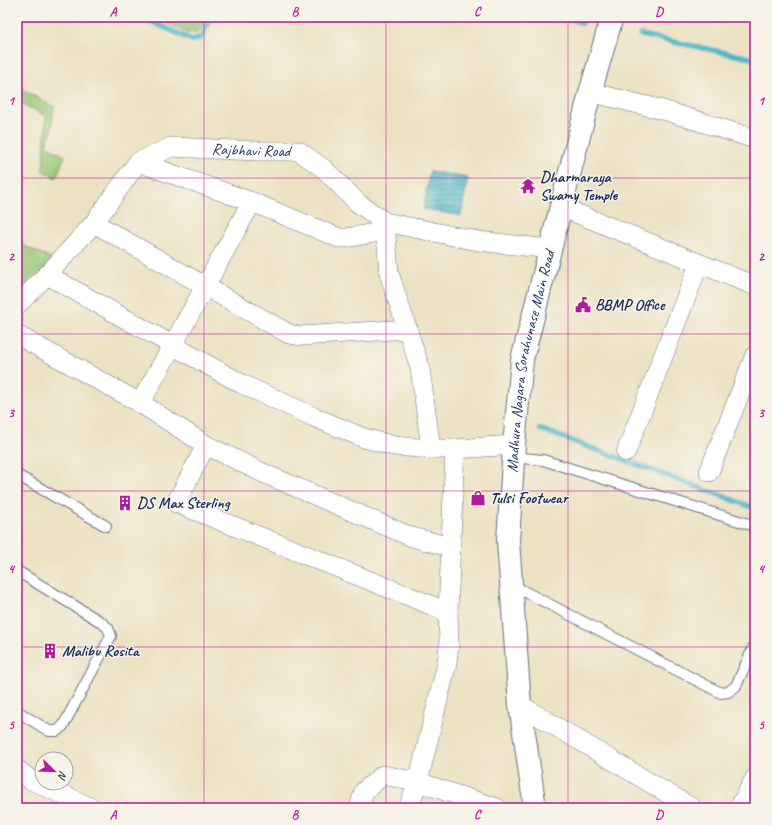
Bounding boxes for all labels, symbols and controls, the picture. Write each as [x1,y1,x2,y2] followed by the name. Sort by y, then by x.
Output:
[110,4,118,20] text: A
[292,4,300,20] text: B
[474,4,482,20] text: C
[655,4,664,20] text: D
[8,93,16,109] text: 1
[758,93,766,109] text: 1
[211,139,293,161] street label: Rajbhavi Road
[540,167,619,205] place label: Dharmaraya Swamy Temple
[519,177,537,195] temple icon: Dharmaraya Swamy Temple
[502,246,560,473] street label: Madhura Nagara Sorahunase Main Road
[8,249,15,265] text: 2
[758,249,765,265] text: 2
[595,295,666,315] place label: BBMP Office
[574,296,592,314] public building icon: BBMP Office
[8,405,15,421] text: 3
[758,405,765,421] text: 3
[490,488,570,508] place label: Tulsi Footwear
[469,489,487,507] shop icon: Tulsi Footwear
[137,493,231,513] place label: DS Max Sterling
[116,494,134,512] building icon: DS Max Sterling
[8,561,16,577] text: 4
[758,561,766,577] text: 4
[62,641,140,661] place label: Malibu Rosita
[41,642,59,660] building icon: Malibu Rosita
[8,717,15,733] text: 5
[758,717,765,733] text: 5
[34,751,74,791] north arrow
[55,769,71,783] text: N
[110,807,118,823] text: A
[292,807,300,823] text: B
[474,807,482,823] text: C
[655,807,664,823] text: D

